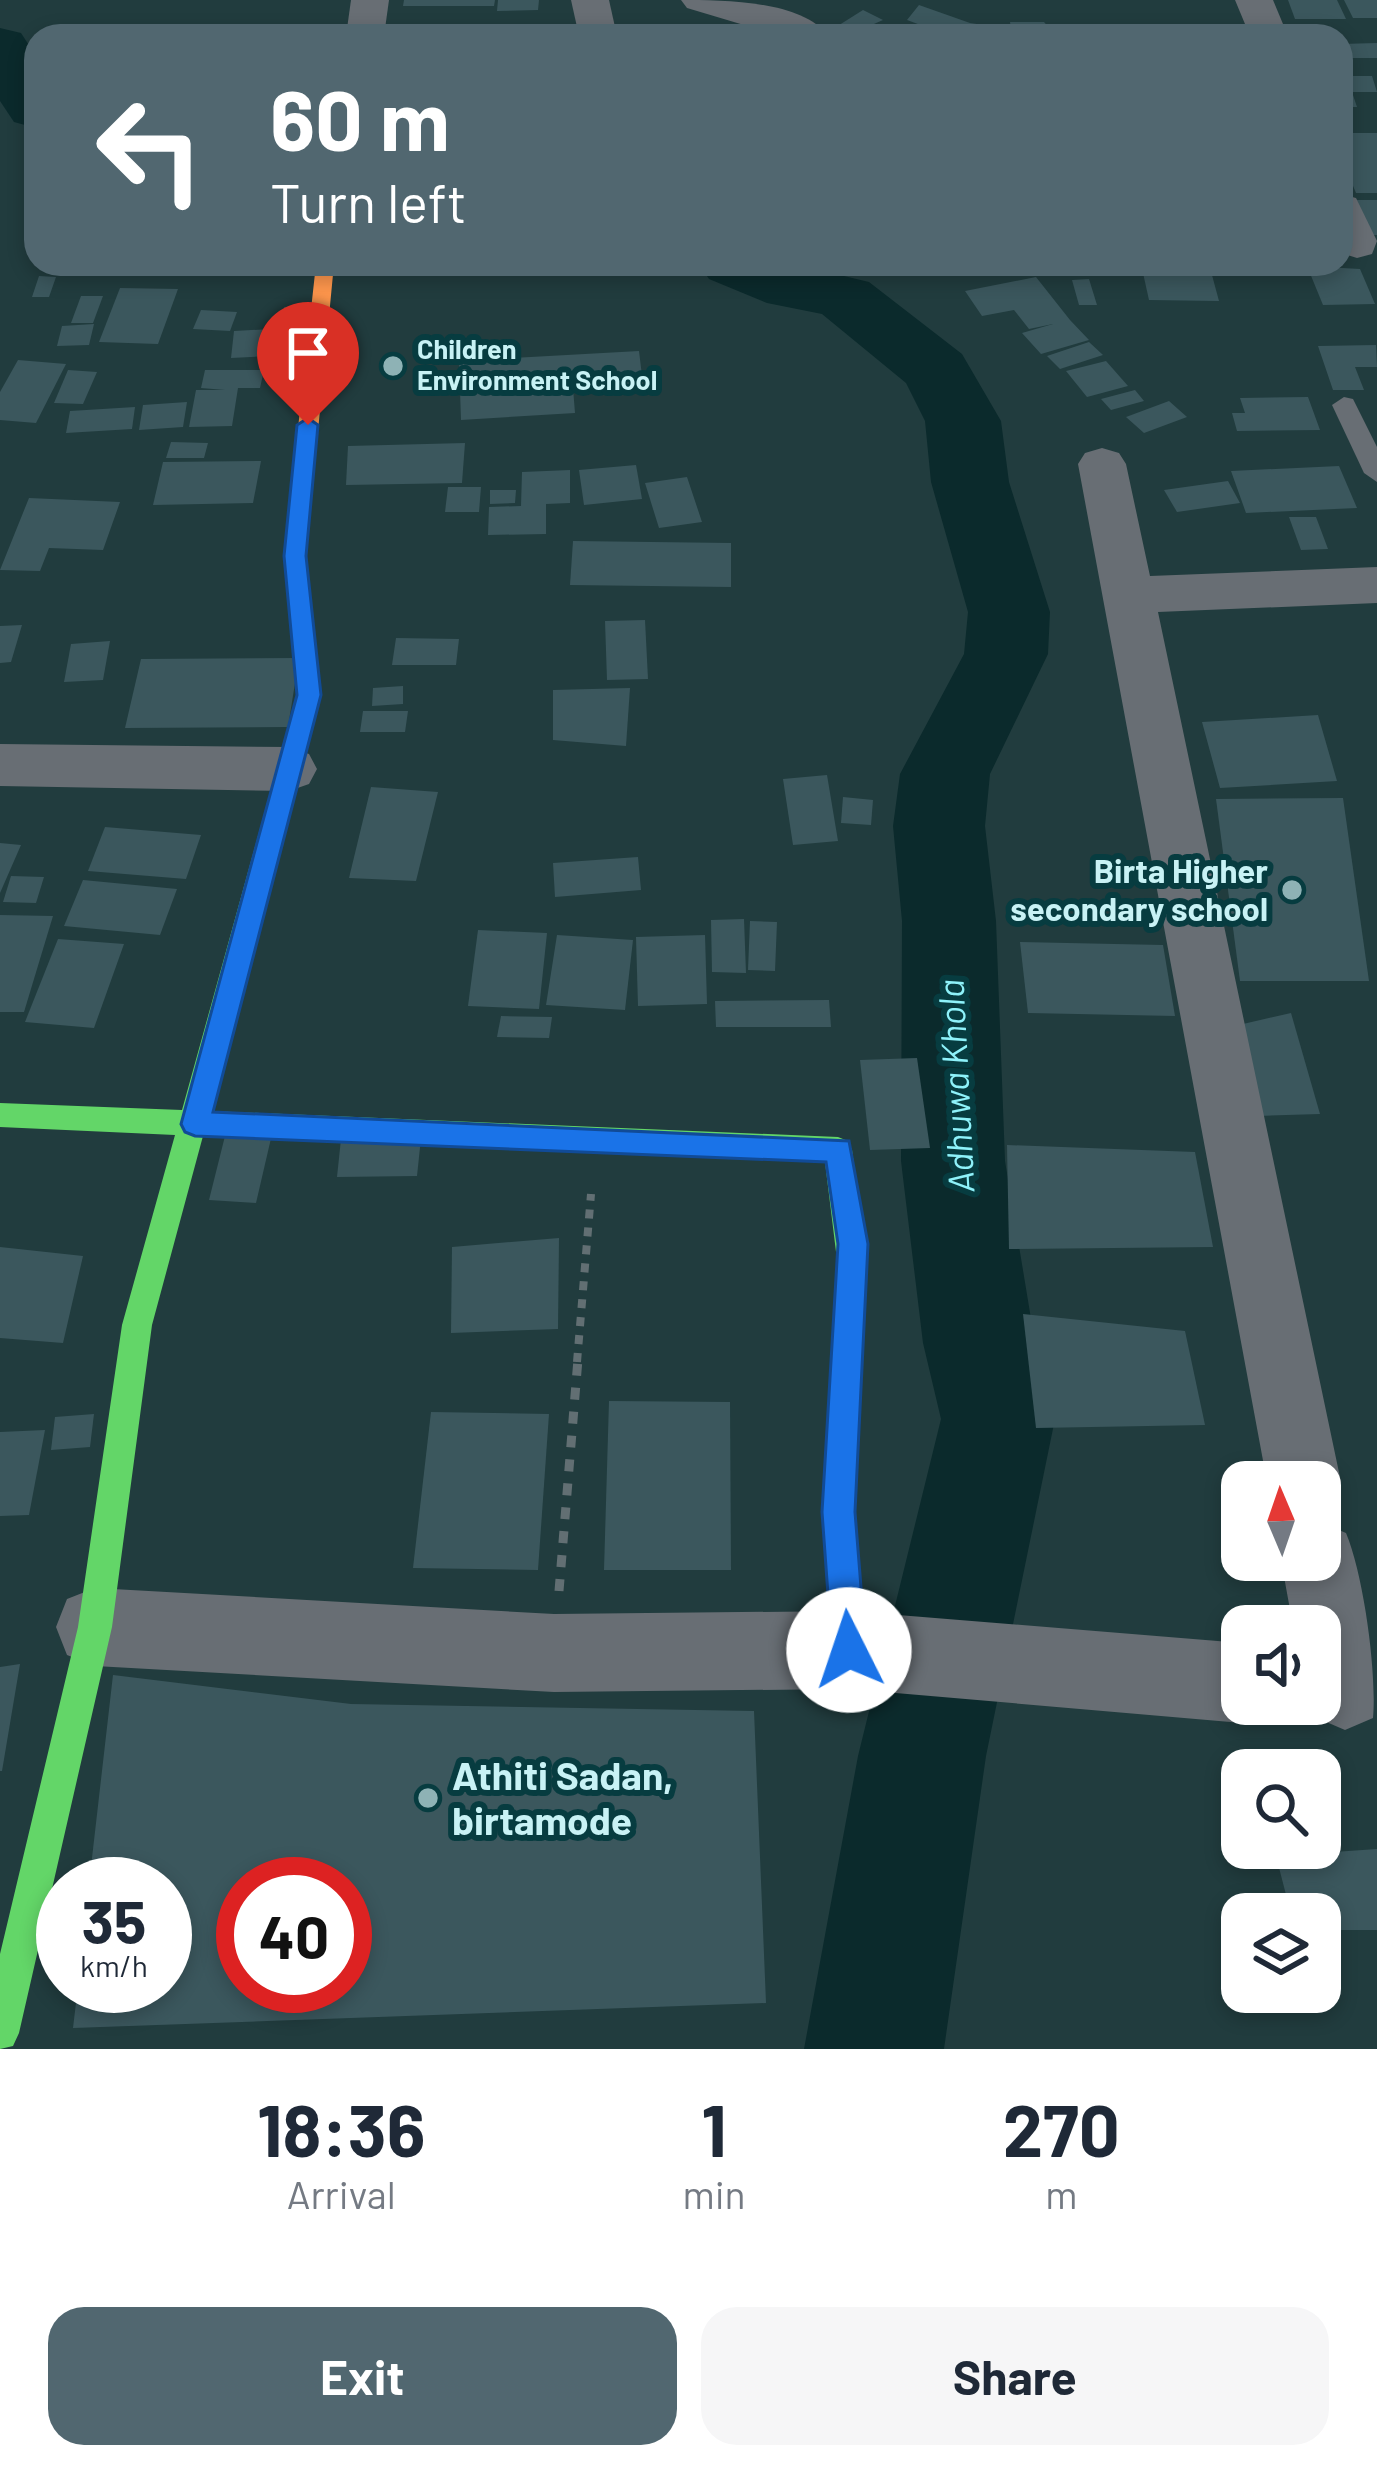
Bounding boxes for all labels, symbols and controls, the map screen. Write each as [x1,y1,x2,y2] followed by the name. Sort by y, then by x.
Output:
[270,67,450,168] text: 60 m
[72,72,228,228] icon: left
[270,169,467,234] text: Turn left
[257,302,359,425] pin
[275,320,341,386] icon: arrive
[417,332,657,395] place label: Children Environment School
[380,353,406,379] marker: Children Environment School
[1010,850,1268,928] place label: Birta Higher secondary school
[1279,877,1305,903] marker: Birta Higher secondary school
[927,978,982,1194] water label: Adhuwa Khola
[1221,1461,1341,1581] north arrow
[1221,1461,1341,2013] map controls
[786,1587,912,1713] position arrow
[1221,1605,1341,1725] button: sound
[1221,1749,1341,1869] button: search
[452,1751,673,1843] place label: Athiti Sadan, birtamode
[415,1785,441,1811] marker: Athiti Sadan, birtamode
[216,1857,372,2013] speed limit sign: 40
[82,1884,146,1956] text: 35
[1221,1893,1341,2013] button: layers
[80,1947,148,1983] text: km/h
[257,2085,425,2171] text: 18:36
[701,2085,727,2171] text: 1
[1003,2085,1120,2171] text: 270
[287,2170,396,2217] text: Arrival
[682,2170,746,2217] text: min
[1045,2170,1077,2217] text: m
[48,2307,677,2445] button: Exit
[701,2307,1329,2445] button: Share

